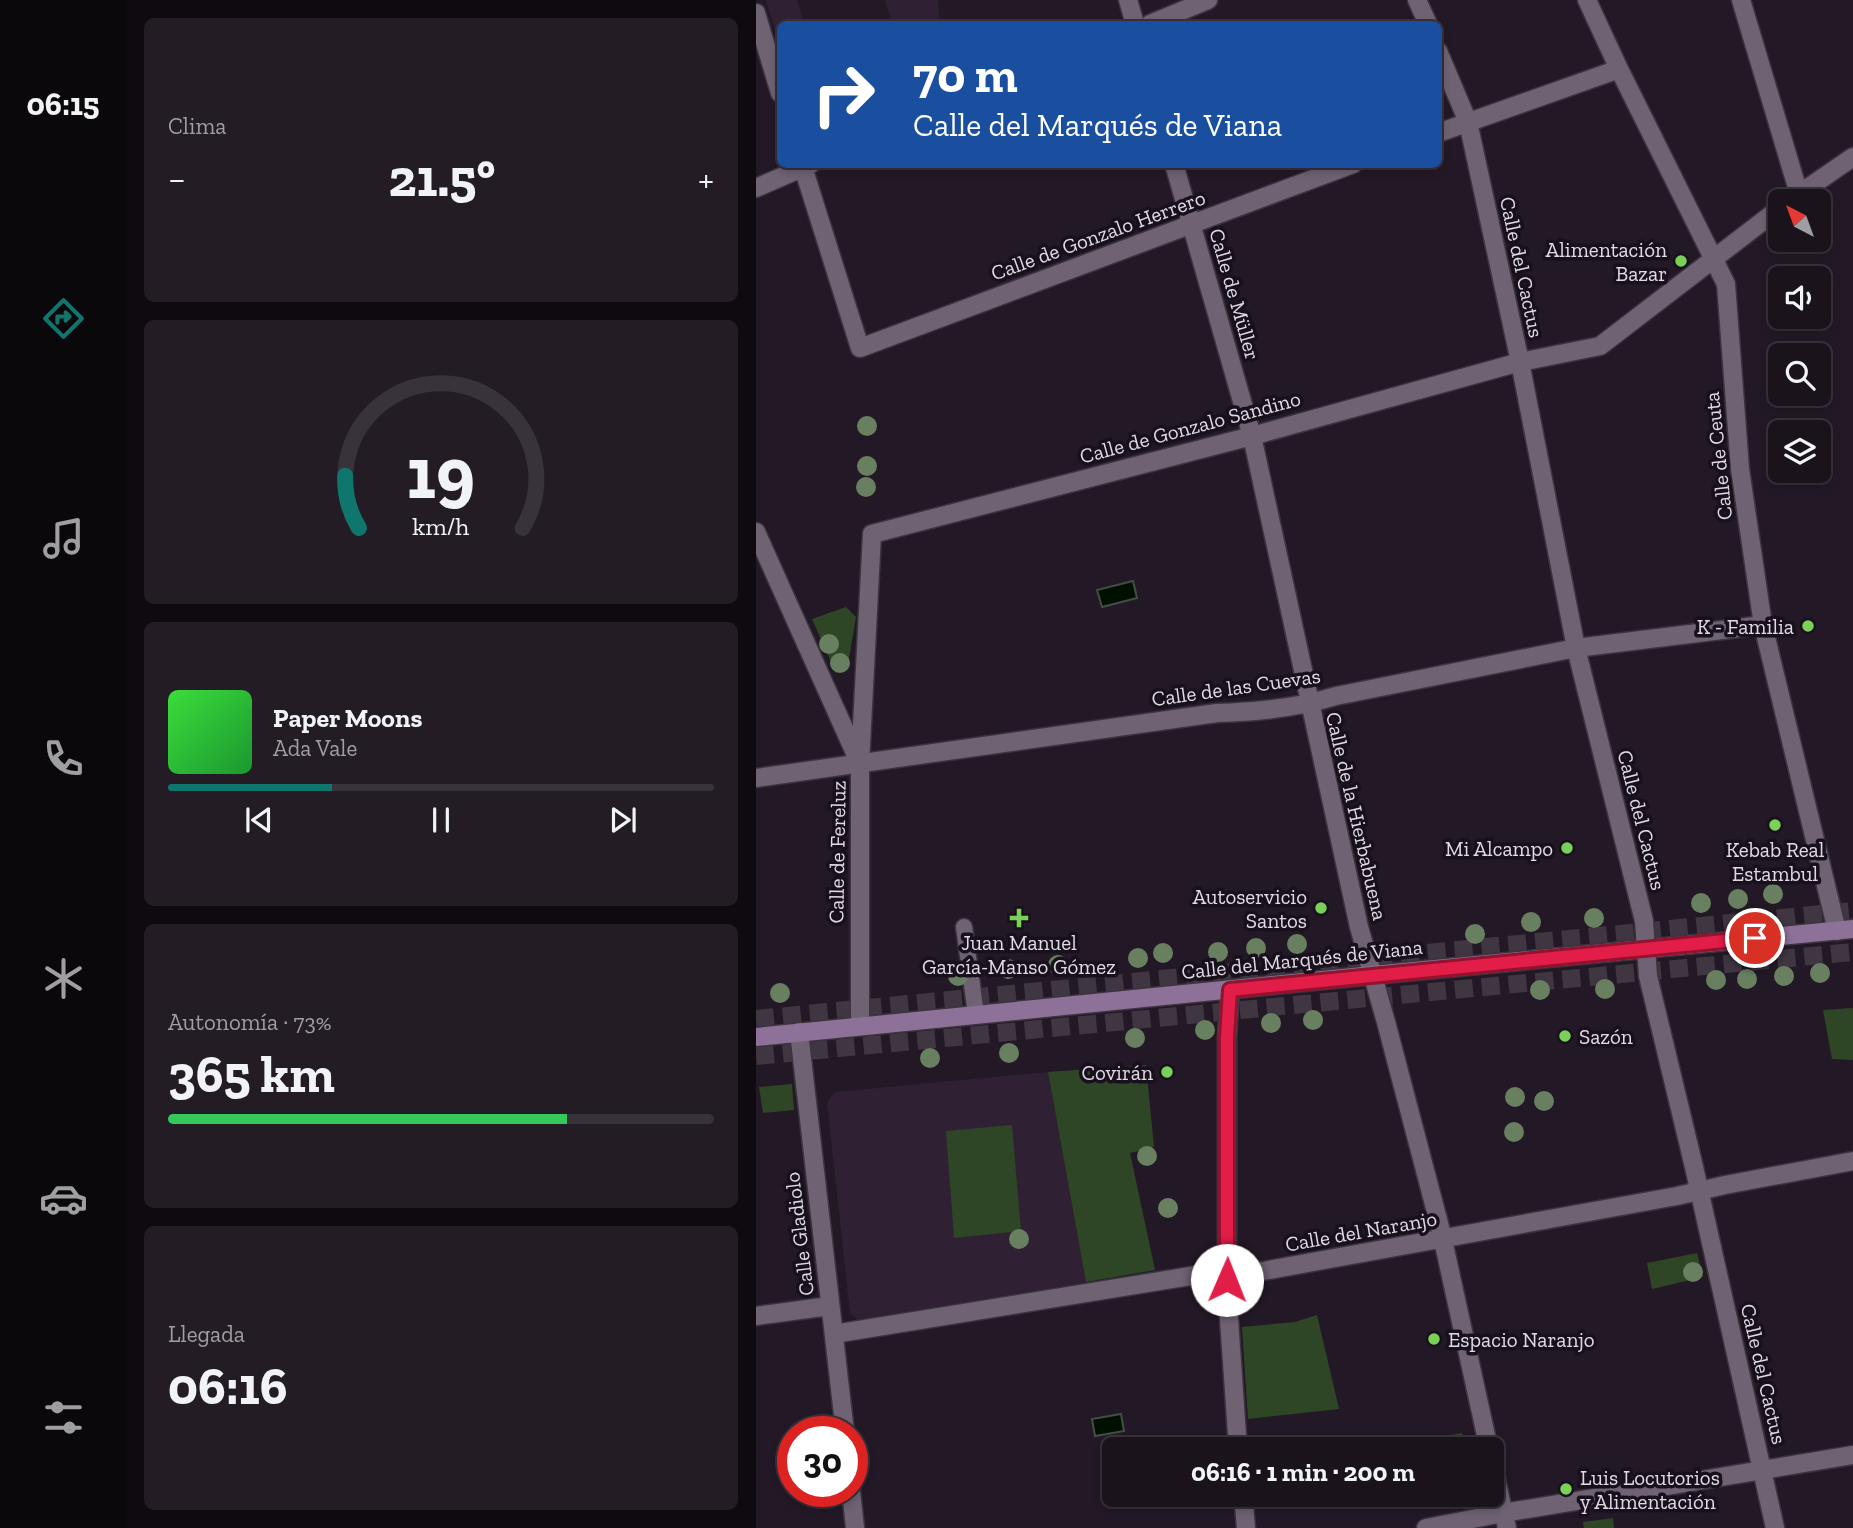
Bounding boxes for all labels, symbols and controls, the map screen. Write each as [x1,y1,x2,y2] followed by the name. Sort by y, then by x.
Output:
[913,46,1018,105] text: 70 m
[798,49,889,140] icon: right
[26,85,100,123] text: 06:15
[913,106,1282,144] text: Calle del Marqués de Viana
[168,112,226,140] text: Clima
[388,147,495,209] text: 21.5°
[168,156,186,202] text: −
[698,156,714,202] text: +
[987,185,1209,285] street label: Calle de Gonzalo Herrero
[1768,189,1830,252] north arrow
[1768,189,1831,483] map controls
[1495,194,1549,340] street label: Calle del Cactus
[1204,225,1266,363] street label: Calle de Müller
[1546,237,1667,286] place label: Alimentación Bazar
[1673,253,1689,269] marker: Alimentación Bazar
[1768,266,1831,329] button: sound
[39,294,88,343] icon: directions
[1768,343,1831,406] button: search
[1077,385,1303,469] street label: Calle de Gonzalo Sandino
[1699,391,1737,521] street label: Calle de Ceuta
[1768,420,1831,483] button: layers
[407,429,475,517] text: 19
[412,511,470,541] text: km/h
[39,514,88,563] icon: music
[1697,614,1794,639] place label: K - Familia
[1800,618,1816,634] marker: K - Familia
[1150,663,1322,711] street label: Calle de las Cuevas
[273,702,422,734] text: Paper Moons
[1321,709,1393,923] street label: Calle de la Hierbabuena
[39,734,88,783] icon: phone
[273,734,357,762] text: Ada Vale
[1613,747,1671,893] street label: Calle del Cactus
[823,780,851,924] street label: Calle de Fereluz
[240,801,278,839] icon: previous
[422,801,460,839] icon: pause
[604,801,642,839] icon: next
[1767,817,1783,833] marker: Kebab Real Estambul
[1445,836,1553,861] place label: Mi Alcampo
[1726,837,1825,886] place label: Kebab Real Estambul
[1559,840,1575,856] marker: Mi Alcampo
[1193,884,1307,933] place label: Autoservicio Santos
[1313,900,1329,916] marker: Autoservicio Santos
[1725,908,1785,968] pin
[1011,910,1027,926] marker: Juan Manuel García-Manso Gómez
[1736,919,1774,957] icon: arrive
[922,930,1116,979] place label: Juan Manuel García-Manso Gómez
[1180,934,1424,984] street label: Calle del Marqués de Viana
[39,954,88,1003] icon: climate
[168,1008,331,1036] text: Autonomía · 73%
[1579,1024,1633,1049] place label: Sazón
[1557,1028,1573,1044] marker: Sazón
[168,1043,335,1105] text: 365 km
[1081,1060,1153,1085] place label: Covirán
[1159,1064,1175,1080] marker: Covirán
[779,1171,819,1297] street label: Calle Gladiolo
[39,1174,88,1223] icon: car
[1283,1205,1439,1258] street label: Calle del Naranjo
[1190,1243,1264,1317] position arrow
[1736,1301,1792,1447] street label: Calle del Cactus
[168,1320,245,1348] text: Llegada
[1448,1327,1595,1353] place label: Espacio Naranjo
[1426,1331,1442,1347] marker: Espacio Naranjo
[168,1355,288,1417] text: 06:16
[39,1393,88,1442] icon: filters
[777,1416,868,1507] speed limit sign: 30
[1191,1456,1415,1488] text: 06:16 · 1 min · 200 m
[1580,1465,1720,1514] place label: Luis Locutorios y Alimentación
[1558,1481,1574,1497] marker: Luis Locutorios y Alimentación

